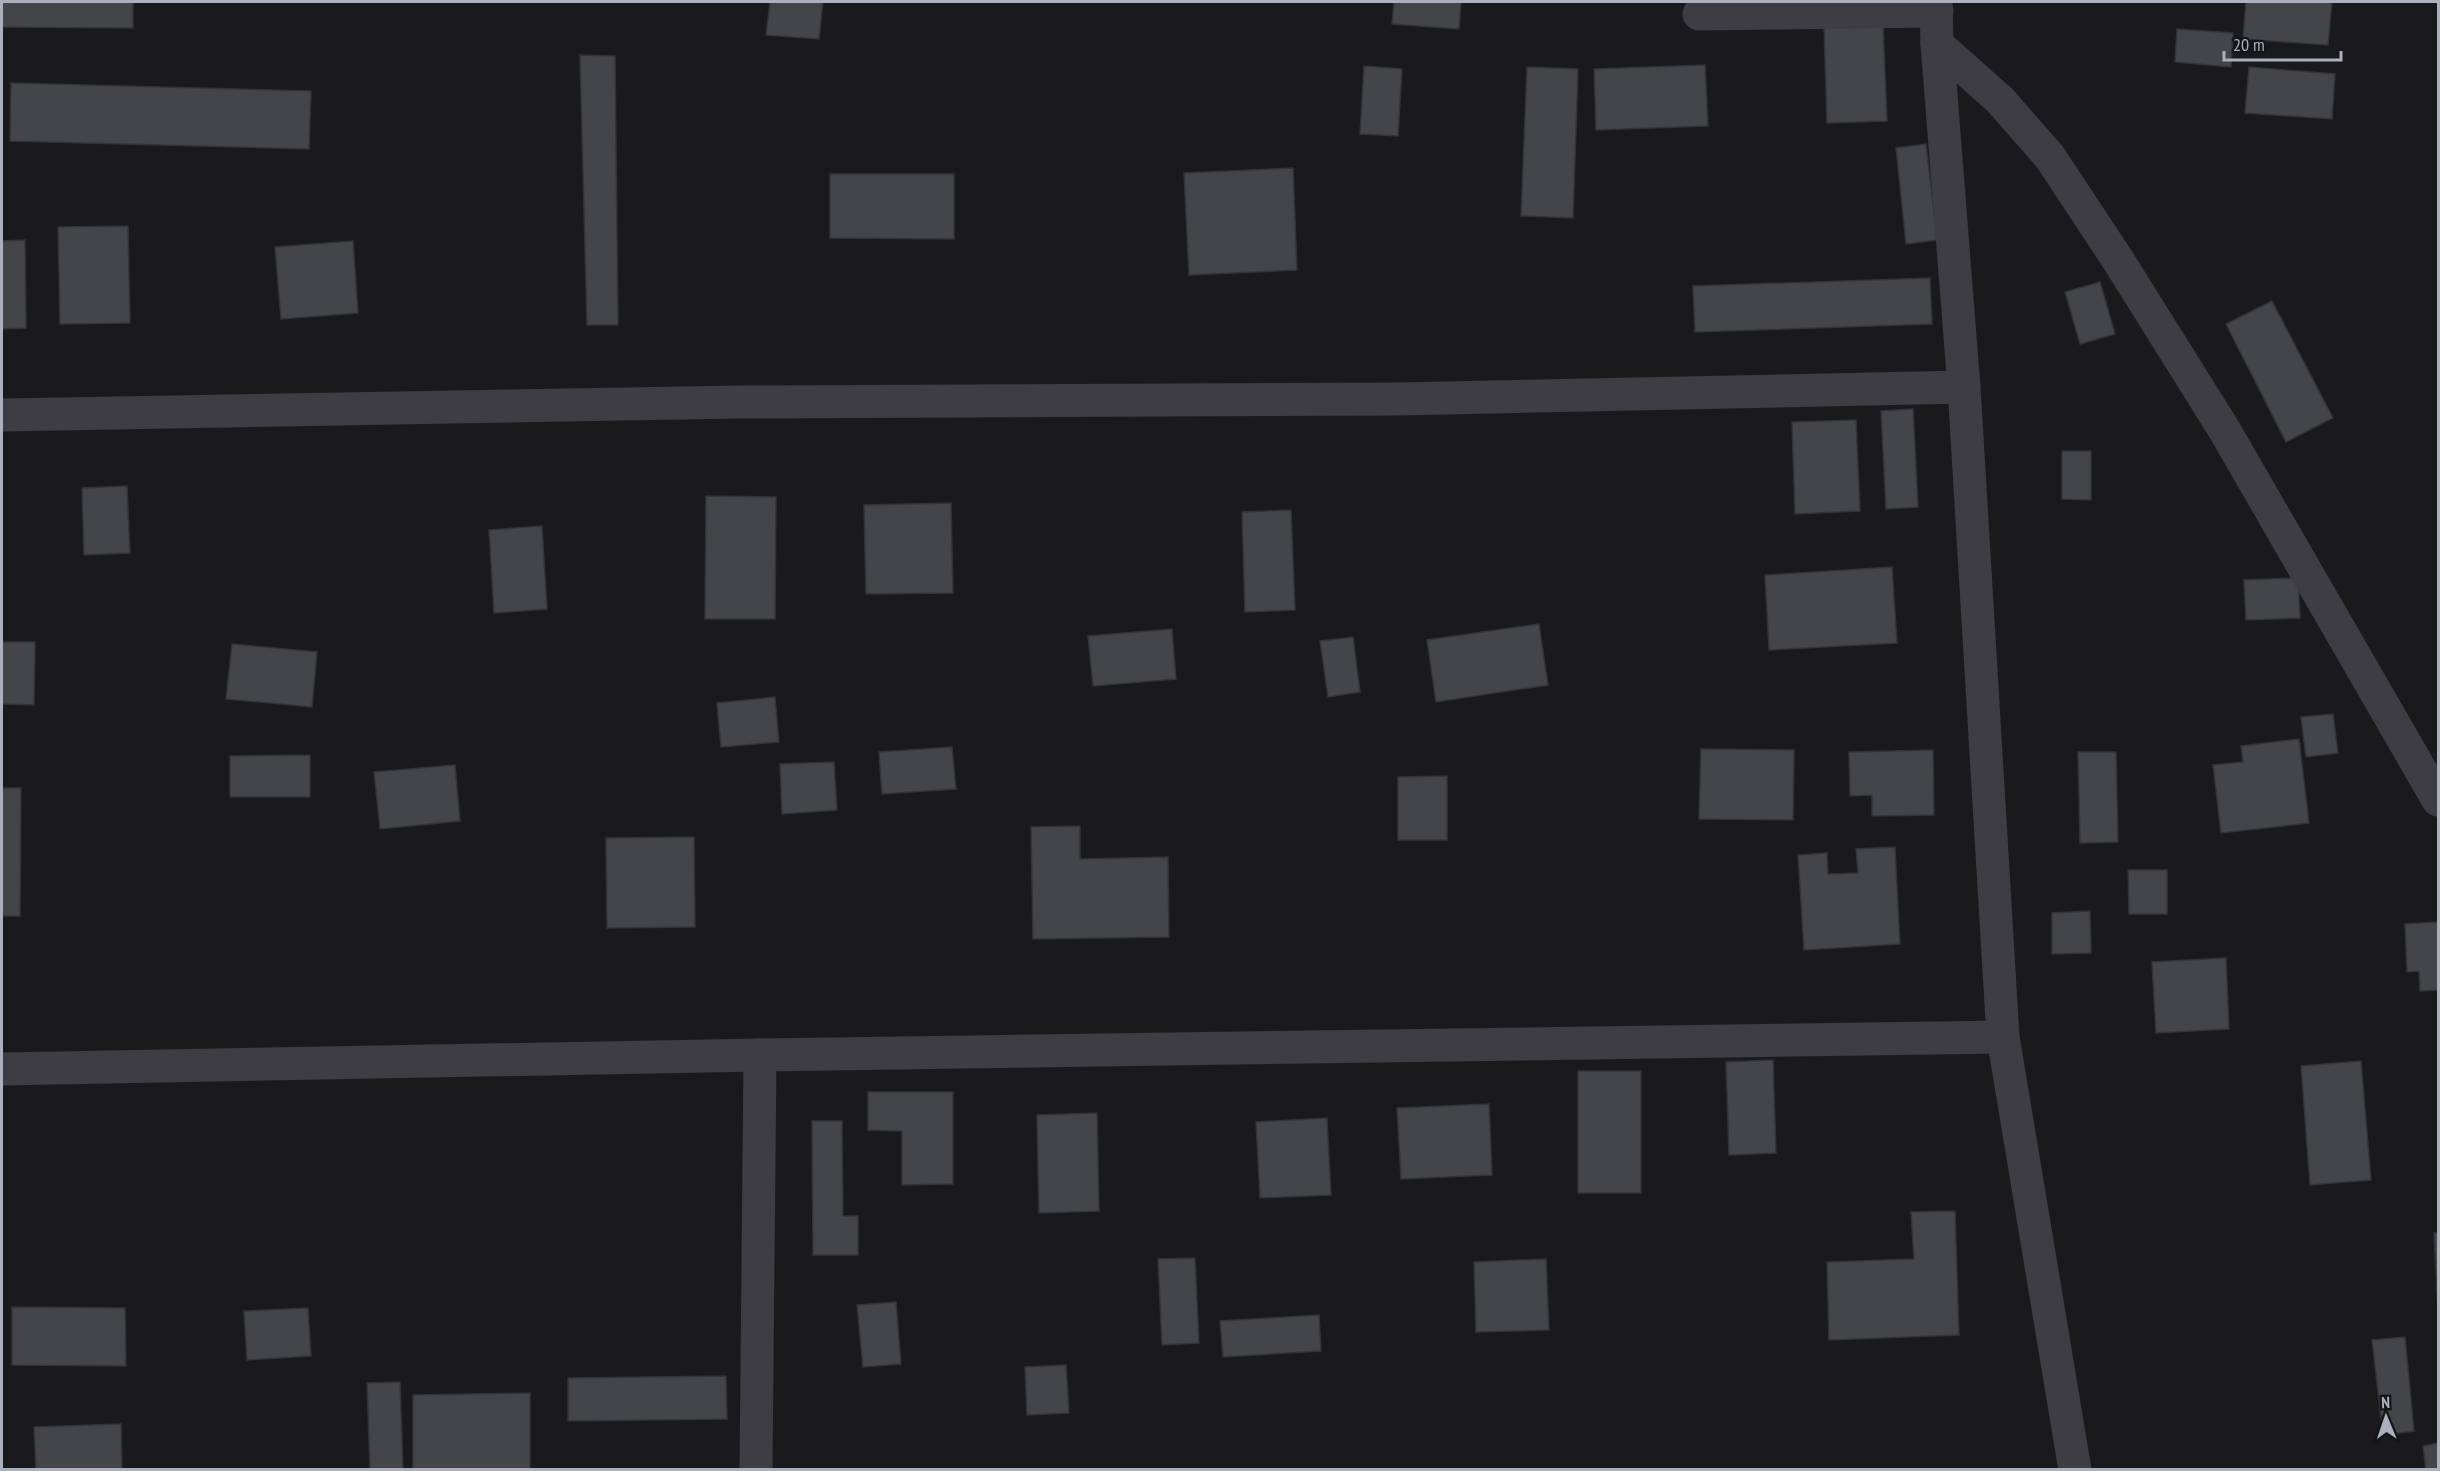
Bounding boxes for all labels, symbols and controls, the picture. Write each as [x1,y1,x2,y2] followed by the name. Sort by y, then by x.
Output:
[2224,24,2341,62] scale bar
[2233,33,2265,56] text: 20 m
[2356,1387,2416,1447] north arrow
[2381,1392,2390,1412] text: N

